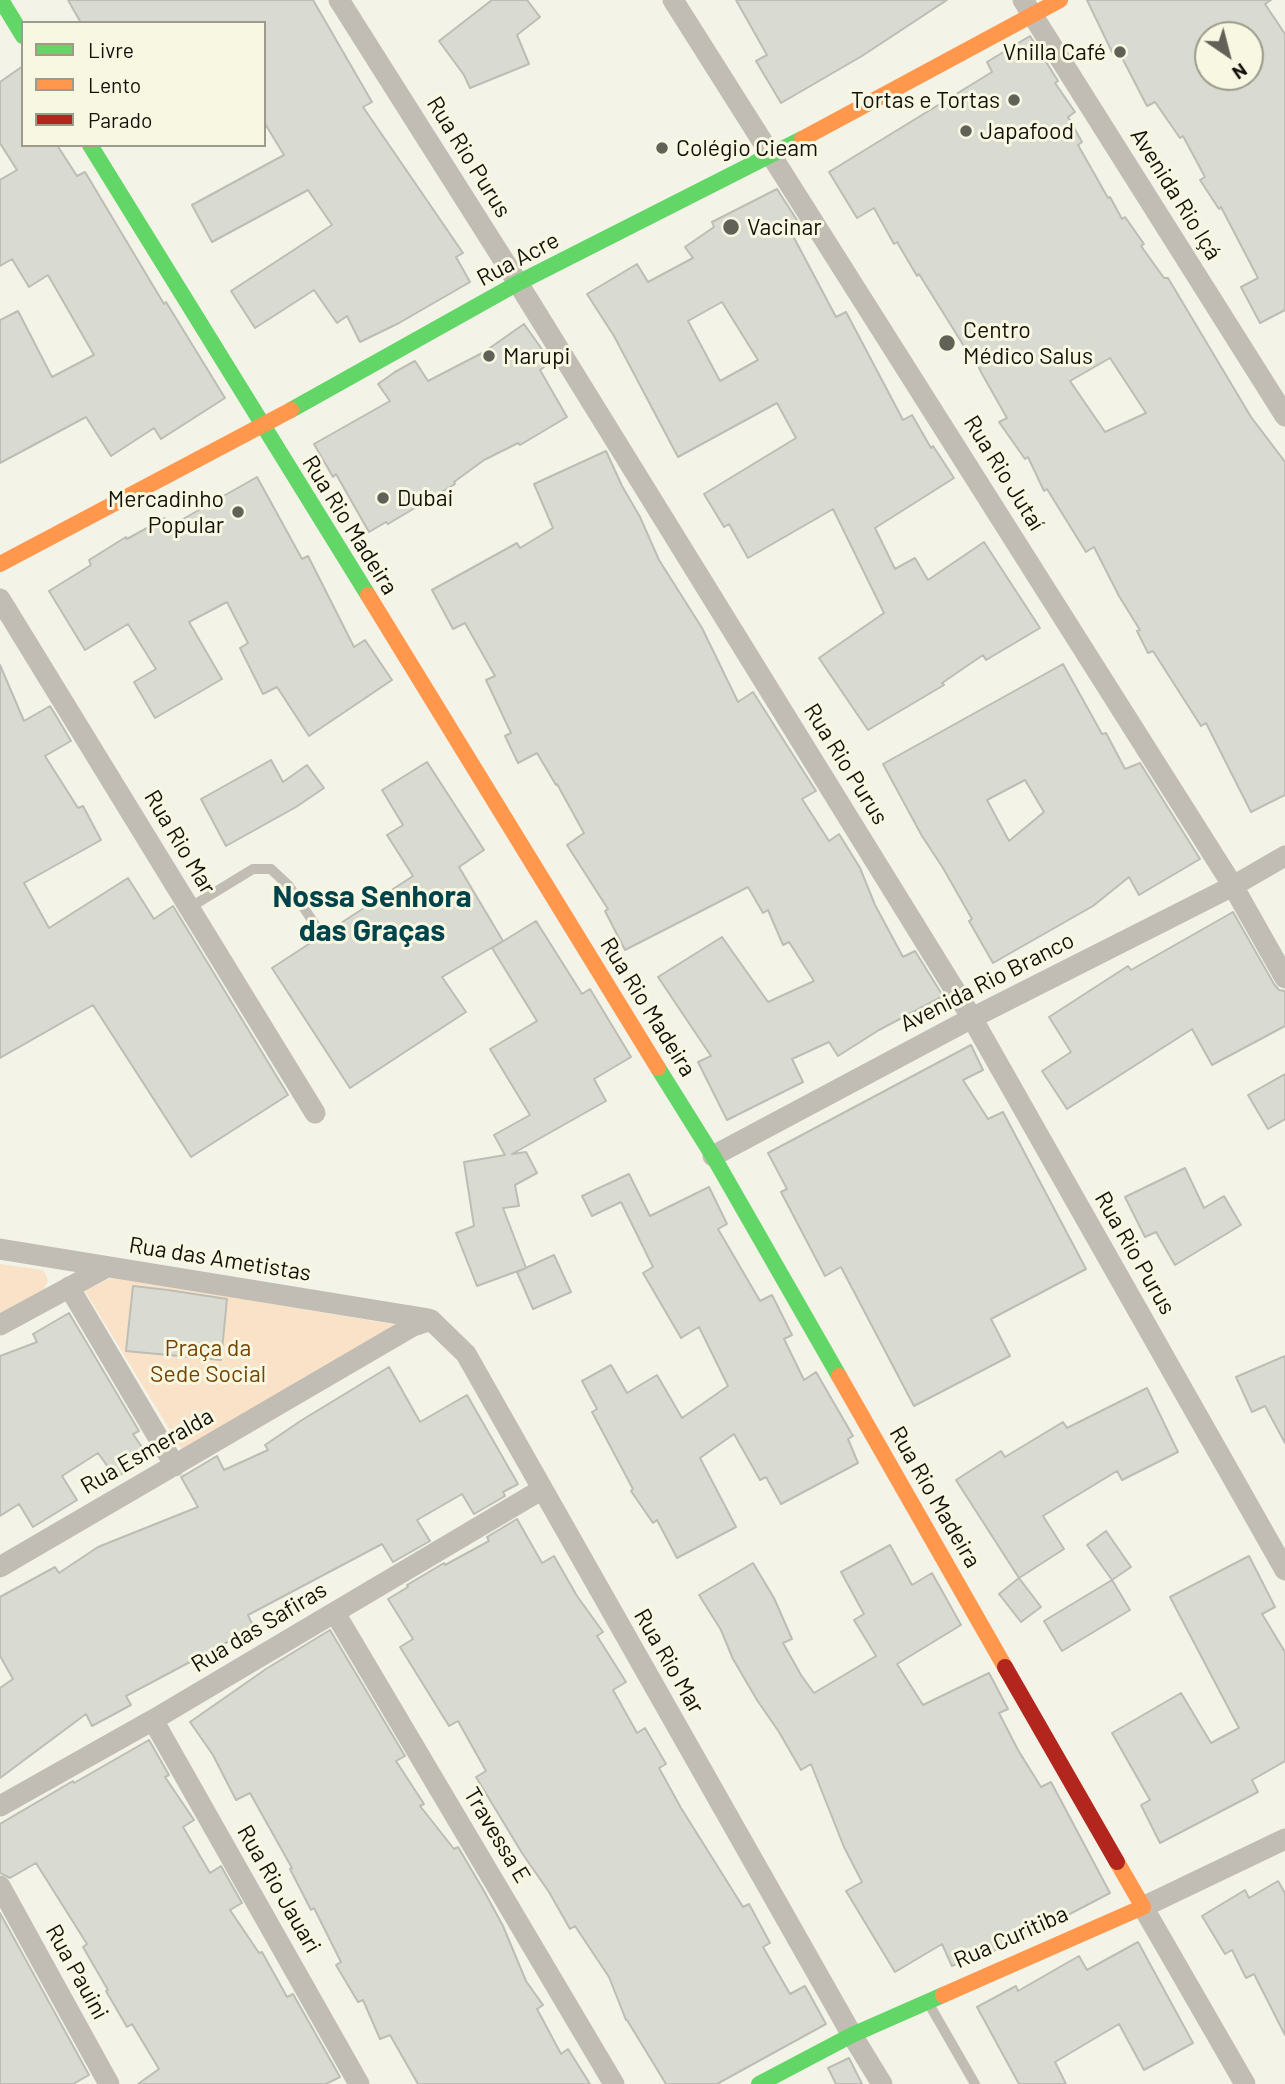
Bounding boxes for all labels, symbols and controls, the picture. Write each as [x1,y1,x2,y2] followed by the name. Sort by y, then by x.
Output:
[21,21,266,147] legend
[1194,21,1264,91] north arrow
[88,37,134,62] text: Livre
[1003,38,1106,66] place label: Vnilla Café
[1112,44,1128,60] marker: Vnilla Café
[1228,59,1252,85] text: N
[88,72,141,97] text: Lento
[851,86,1000,114] place label: Tortas e Tortas
[421,91,517,223] street label: Rua Rio Purus
[1006,92,1022,108] marker: Tortas e Tortas
[88,107,152,132] text: Parado
[980,117,1074,145] place label: Japafood
[958,123,974,139] marker: Japafood
[1125,123,1227,265] street label: Avenida Rio Içá
[676,134,818,162] place label: Colégio Cieam
[654,140,670,156] marker: Colégio Cieam
[747,213,822,241] place label: Vacinar
[721,217,741,237] marker: Vacinar
[472,226,564,292] street label: Rua Acre
[963,316,1093,370] place label: Centro Médico Salus
[937,333,957,353] marker: Centro Médico Salus
[503,342,570,370] place label: Marupi
[481,348,497,364] marker: Marupi
[958,410,1050,536] street label: Rua Rio Jutaí
[296,450,404,600] street label: Rua Rio Madeira
[397,484,453,512] place label: Dubai
[108,485,224,539] place label: Mercadinho Popular
[375,490,391,506] marker: Dubai
[230,504,246,520] marker: Mercadinho Popular
[798,698,894,830] street label: Rua Rio Purus
[138,785,222,899] street label: Rua Rio Mar
[272,879,472,950] district label: Nossa Senhora das Graças
[895,926,1079,1038] street label: Avenida Rio Branco
[594,932,702,1082] street label: Rua Rio Madeira
[1089,1187,1181,1319] street label: Rua Rio Purus
[127,1231,313,1287] street label: Rua das Ametistas
[150,1334,266,1388] park label: Praça da Sede Social
[76,1402,218,1500] street label: Rua Esmeralda
[883,1421,987,1573] street label: Rua Rio Madeira
[186,1576,332,1678] street label: Rua das Safiras
[628,1604,710,1718] street label: Rua Rio Mar
[458,1782,536,1888] street label: Travessa E
[231,1820,327,1958] street label: Rua Rio Jauari
[950,1900,1072,1974] street label: Rua Curitiba
[40,1920,114,2024] street label: Rua Pauini

